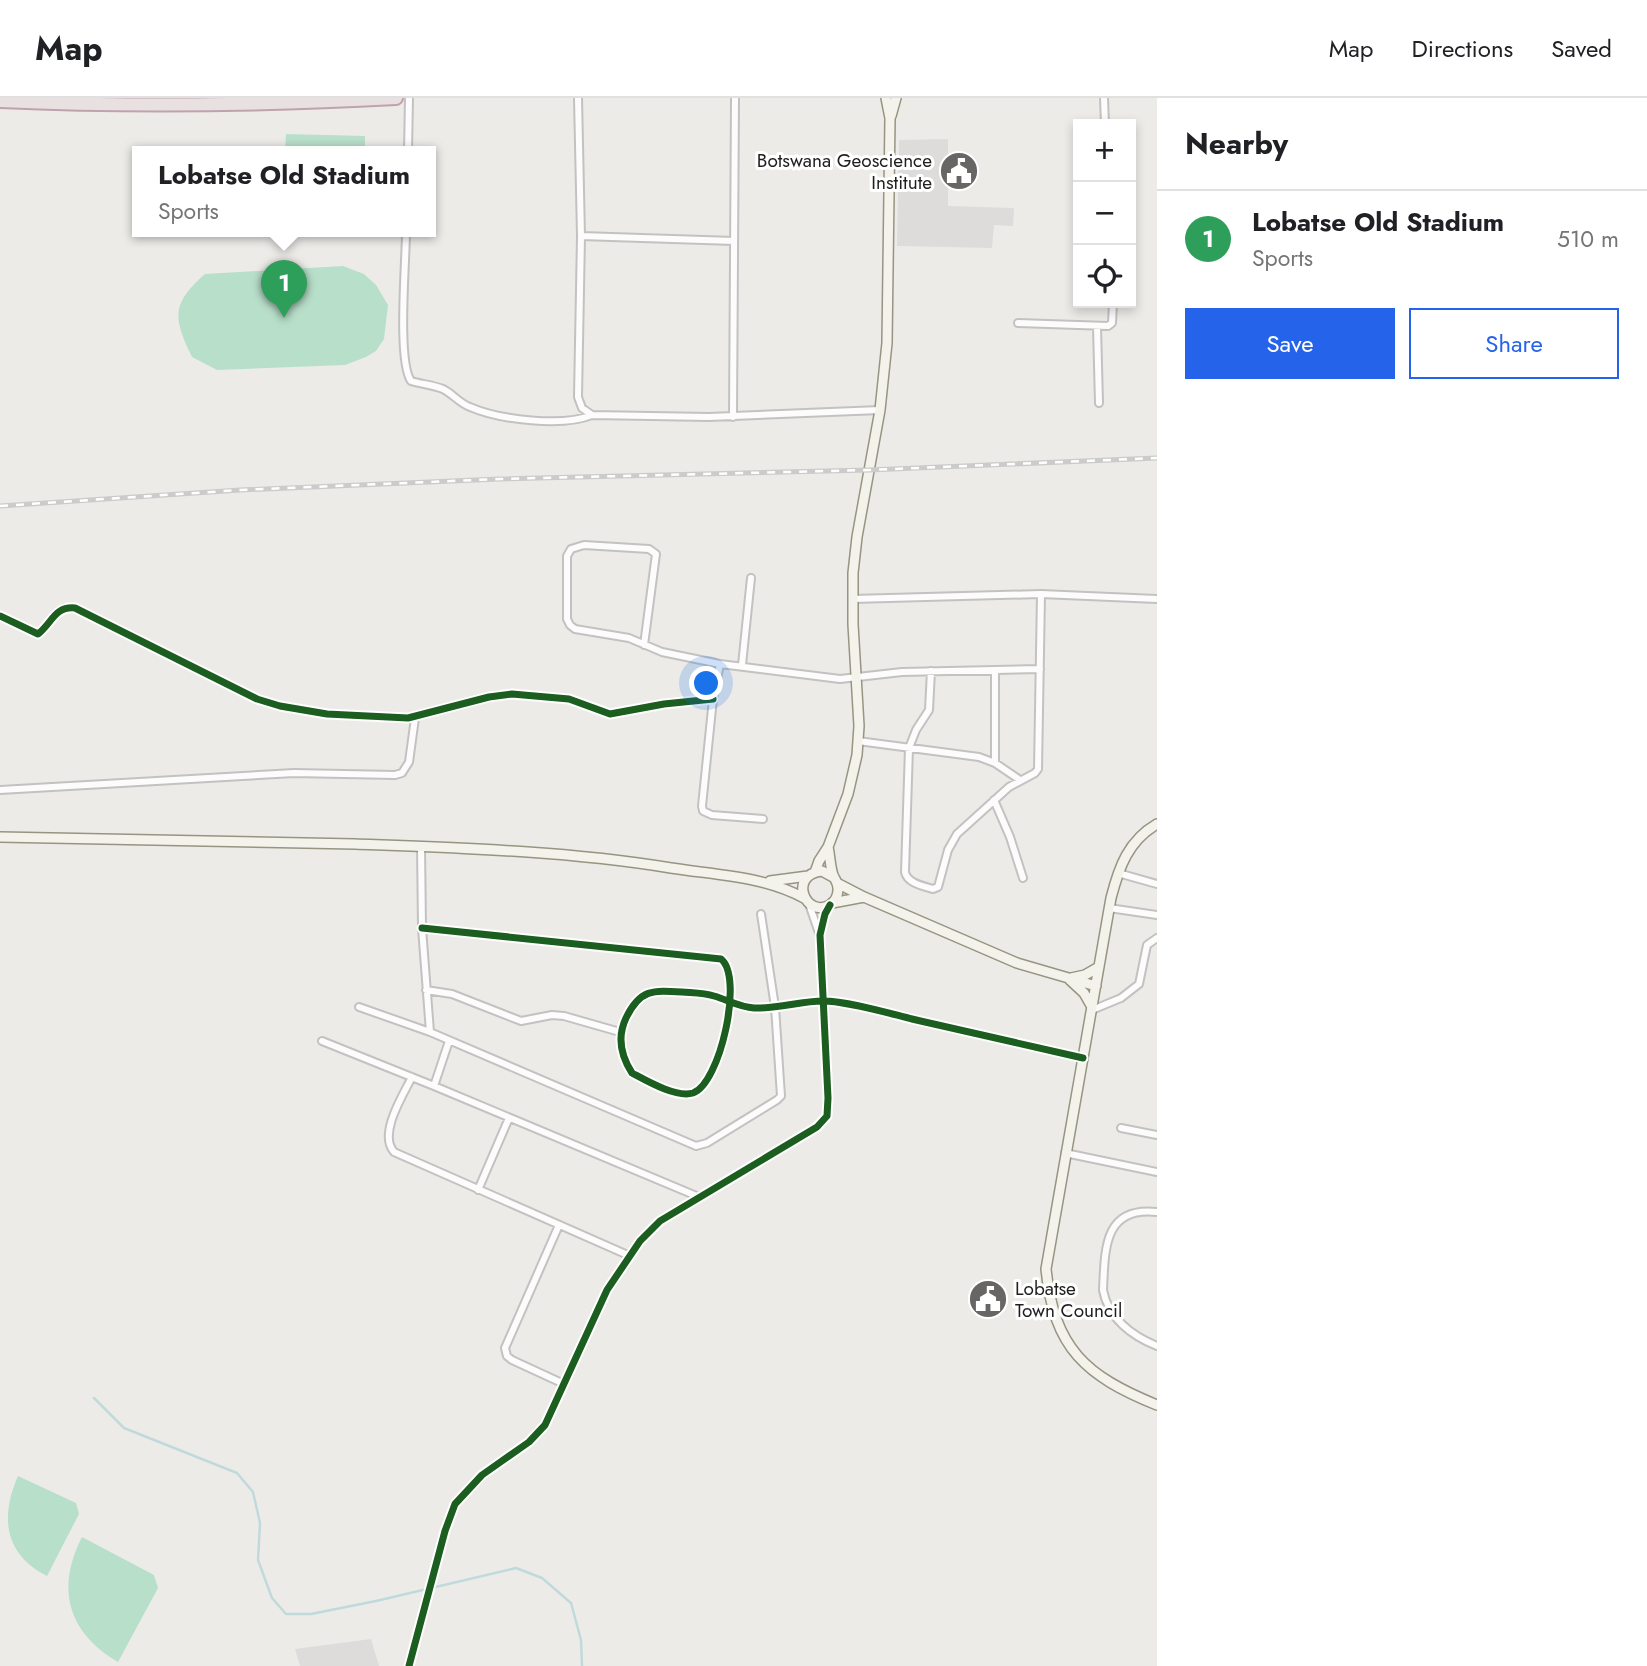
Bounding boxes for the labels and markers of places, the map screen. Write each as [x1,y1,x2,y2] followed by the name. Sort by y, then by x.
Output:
[757,147,932,196] place label: Botswana Geoscience Institute
[938,150,980,192] public building icon: Botswana Geoscience Institute
[261,260,307,318] pin: 1
[1015,1275,1122,1324] place label: Lobatse Town Council
[967,1278,1009,1320] public building icon: Lobatse Town Council

